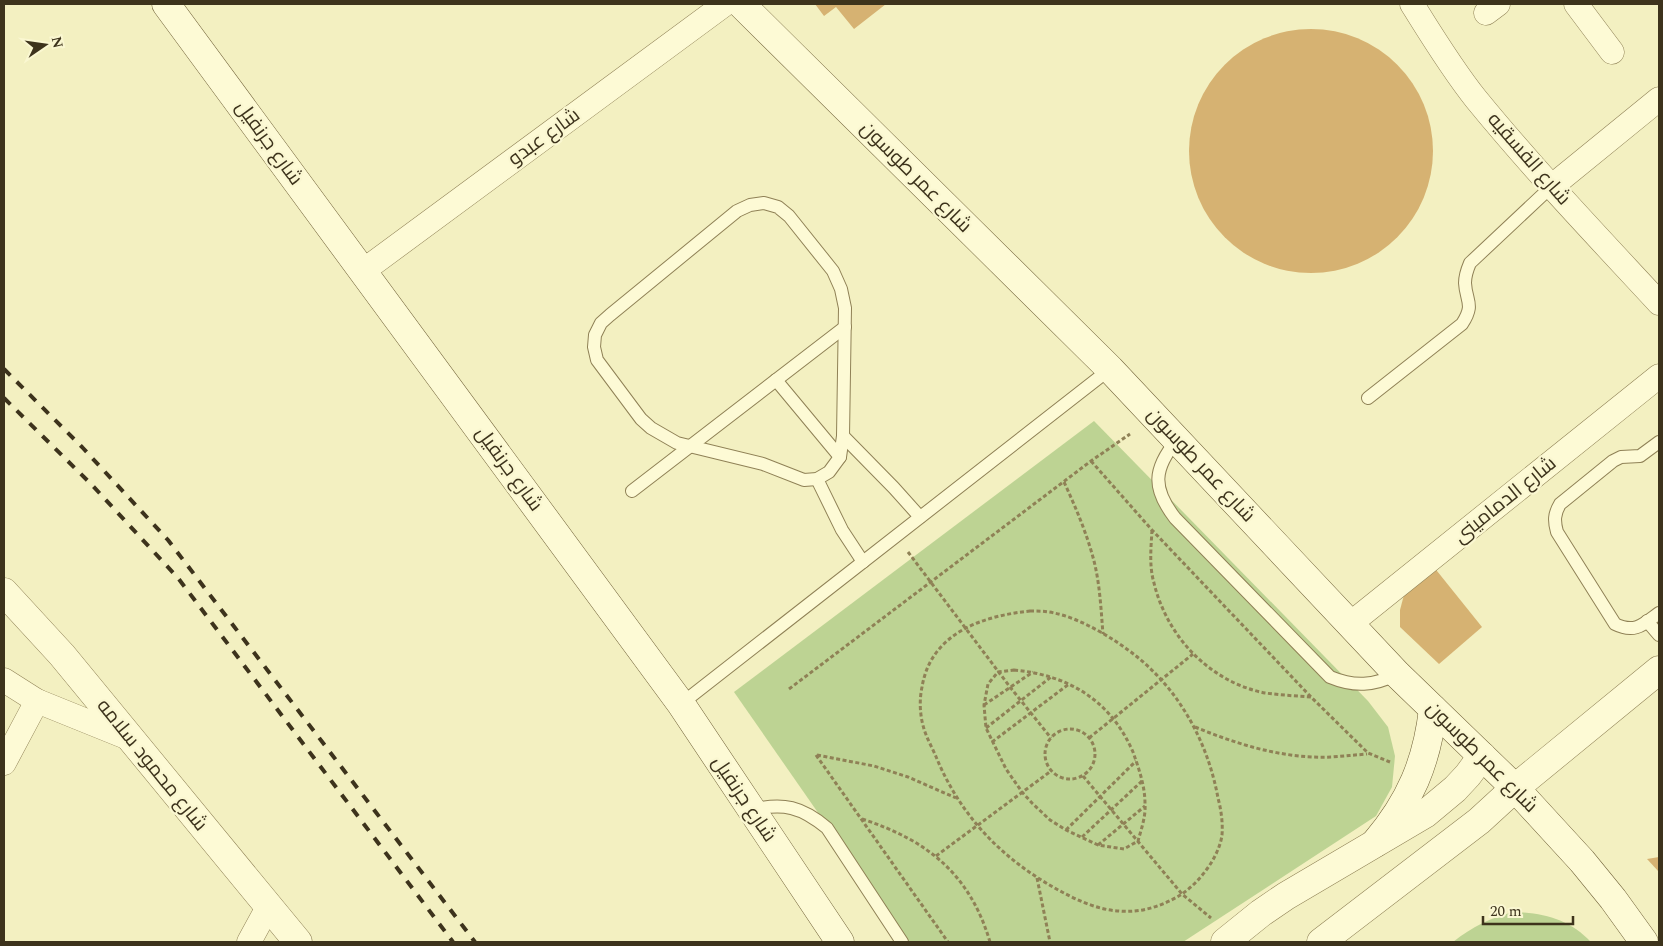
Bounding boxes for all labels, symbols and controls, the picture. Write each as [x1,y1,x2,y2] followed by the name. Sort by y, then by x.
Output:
[20,20,70,70] north arrow
[46,34,69,50] text: N
[228,94,310,192] street label: شارع جرنفيل
[502,100,586,174] street label: شارع عبدو
[1480,106,1578,212] street label: شارع الفسقيه
[853,114,979,240] street label: شارع عمر طوسون
[1140,401,1262,529] street label: شارع عمر طوسون
[468,420,550,518] street label: شارع جرنفيل
[1447,449,1563,551] street label: شارع الدمامينى
[89,692,215,838] street label: شارع محمود سلامه
[1419,694,1545,820] street label: شارع عمر طوسون
[704,750,784,848] street label: شارع جرنفيل
[1483,894,1573,926] scale bar
[1490,900,1522,923] text: 20 m

